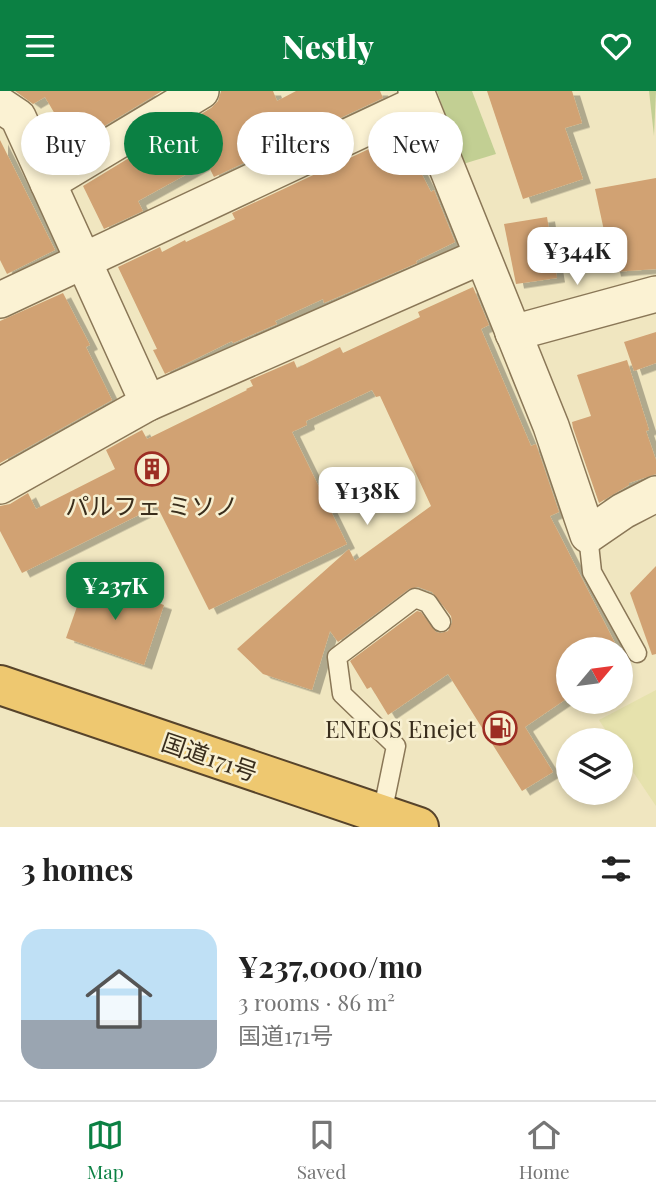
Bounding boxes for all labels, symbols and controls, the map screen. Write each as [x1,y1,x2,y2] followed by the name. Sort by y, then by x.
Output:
[282,24,374,67] text: Nestly
[21,27,59,65] icon: menu
[597,27,635,65] icon: heart
[21,112,110,175] chip: Buy
[124,112,223,175] chip: Rent
[237,112,354,175] chip: Filters
[368,112,463,175] chip: New
[528,227,626,287] pin: ¥344K
[543,234,611,265] text: ¥344K
[133,450,171,488] building icon: パルフェ ミソノ
[318,467,416,527] pin: ¥138K
[335,474,399,505] text: ¥138K
[65,489,239,521] place label: パルフェ ミソノ
[66,563,164,622] pin: ¥237K
[82,569,148,600] text: ¥237K
[556,637,634,714] north arrow
[556,637,633,805] map controls
[481,709,519,747] fuel station icon: ENEOS Enejet
[325,712,476,744] place label: ENEOS Enejet
[158,725,262,787] street label: 国道171号
[556,728,633,805] button: layers
[21,849,133,889] text: 3 homes
[597,850,635,888] icon: filters
[238,946,423,986] text: ¥237,000/mo
[77,957,161,1041] icon: home
[238,986,395,1017] text: 3 rooms · 86 m²
[238,1019,333,1050] text: 国道171号
[86,1116,124,1184] tab: Map
[297,1116,346,1184] tab: Saved
[519,1116,570,1184] tab: Home

